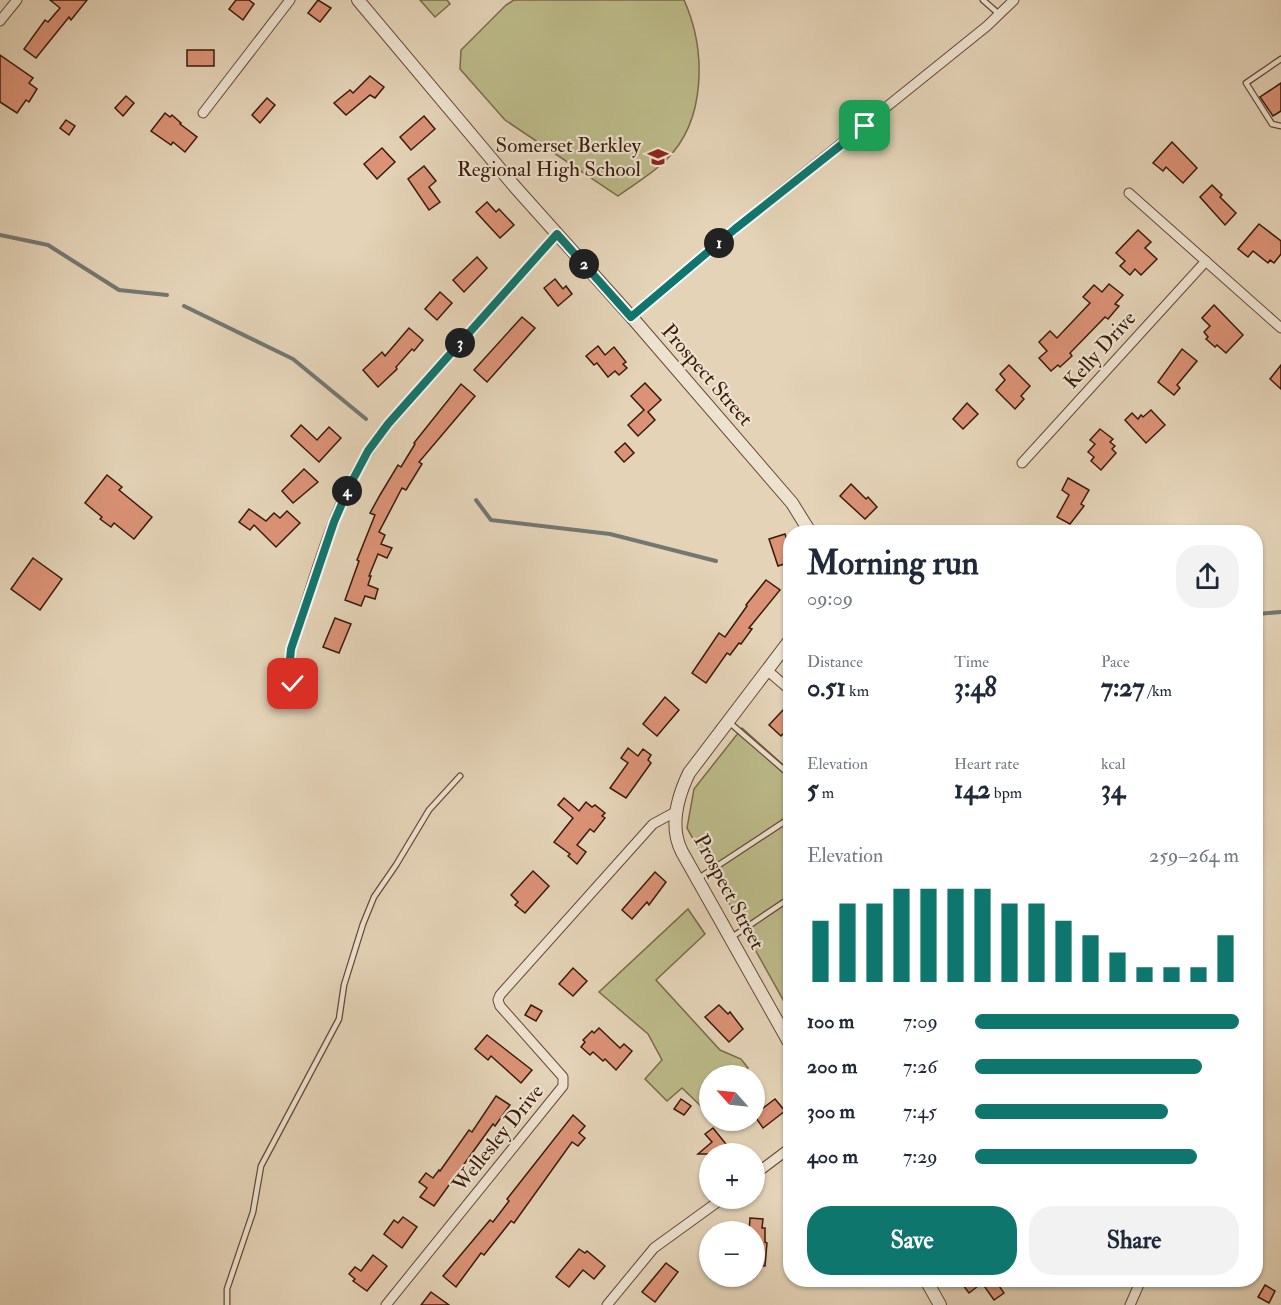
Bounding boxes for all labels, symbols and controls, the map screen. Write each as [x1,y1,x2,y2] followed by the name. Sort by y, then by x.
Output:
[839,100,890,151] pin
[848,109,881,142] icon: arrive
[457,132,642,183] place label: Somerset Berkley Regional High School
[646,145,670,169] school or university icon: Somerset Berkley Regional High School
[704,228,734,258] pin: 1
[716,233,722,253] text: 1
[569,249,599,279] pin: 2
[580,254,588,274] text: 2
[1058,305,1142,395] street label: Kelly Drive
[655,318,759,432] street label: Prospect Street
[445,328,475,358] pin: 3
[457,333,463,353] text: 3
[332,476,362,506] pin: 4
[343,481,351,501] text: 4
[807,543,979,584] text: Morning run
[1176,545,1239,608] button: share
[807,586,853,611] text: 09:09
[807,652,863,672] text: Distance
[954,652,989,672] text: Time
[1101,652,1130,672] text: Pace
[267,658,318,709] pin
[276,667,309,700] icon: check
[807,672,846,704] text: 0.51
[954,672,997,704] text: 3:48
[1101,672,1144,704] text: 7:27
[846,681,869,701] text: km
[1144,681,1172,701] text: /km
[807,754,868,774] text: Elevation
[954,754,1019,774] text: Heart rate
[1101,754,1126,774] text: kcal
[807,774,818,806] text: 5
[954,774,990,806] text: 142
[1101,774,1125,806] text: 34
[818,783,834,803] text: m
[990,783,1022,803] text: bpm
[687,830,771,955] street label: Prospect Street
[807,843,883,868] text: Elevation
[1149,843,1239,868] text: 259–264 m
[807,1009,854,1034] text: 100 m
[903,1009,938,1034] text: 7:09
[807,1054,857,1079] text: 200 m
[903,1054,937,1079] text: 7:26
[699,1065,765,1131] north arrow
[699,1065,765,1287] map controls
[446,1079,550,1198] street label: Wellesley Drive
[807,1099,855,1124] text: 300 m
[903,1099,937,1124] text: 7:45
[699,1143,765,1209] button: +
[807,1144,858,1169] text: 400 m
[903,1144,938,1169] text: 7:29
[807,1206,1017,1275] button: Save
[1029,1206,1239,1275] button: Share
[699,1221,765,1287] button: −

